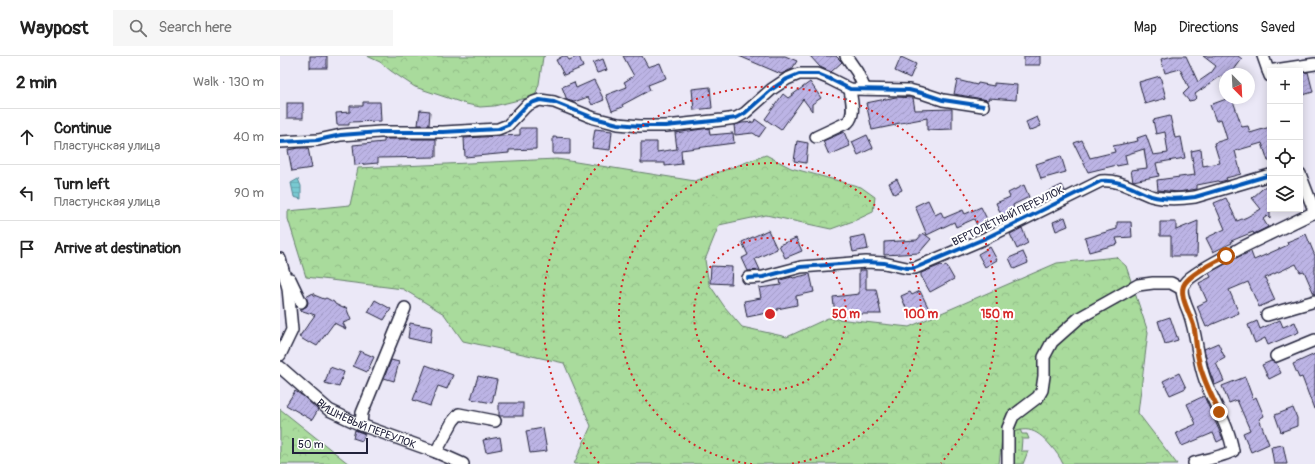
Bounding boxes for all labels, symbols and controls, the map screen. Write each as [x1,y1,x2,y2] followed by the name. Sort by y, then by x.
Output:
[113,10,393,46] search box
[20,16,89,40] text: Waypost
[127,17,149,39] icon: search
[159,18,232,37] text: Search here
[1134,19,1157,36] text: Map
[1179,19,1238,36] text: Directions
[1260,19,1295,36] text: Saved
[1219,68,1255,104] north arrow
[1267,68,1303,212] map controls
[1267,68,1303,104] button: +
[16,72,57,93] text: 2 min
[193,74,264,90] text: Walk · 130 m
[1267,104,1303,140] button: −
[54,119,112,138] text: Continue
[16,126,38,148] icon: ahead
[233,129,264,145] text: 40 m
[54,138,160,154] text: Пластунская улица
[1267,140,1303,176] button: locate
[54,175,110,194] text: Turn left
[1267,176,1303,212] button: layers
[16,182,38,204] icon: left
[950,183,1066,249] street label: ВЕРТОЛЁТНЫЙ ПЕРЕУЛОК
[234,185,264,201] text: 90 m
[54,194,160,210] text: Пластунская улица
[16,238,38,260] icon: arrive
[54,239,181,258] text: Arrive at destination
[1217,247,1235,265] route start
[763,307,777,321] centre of rings
[832,307,860,322] text: 50 m
[904,307,939,322] text: 100 m
[981,307,1014,322] text: 150 m
[314,396,418,451] street label: ВИШНЁВЫЙ ПЕРЕУЛОК
[1210,403,1228,421] route end
[292,436,368,455] scale bar
[298,438,324,451] text: 50 m

